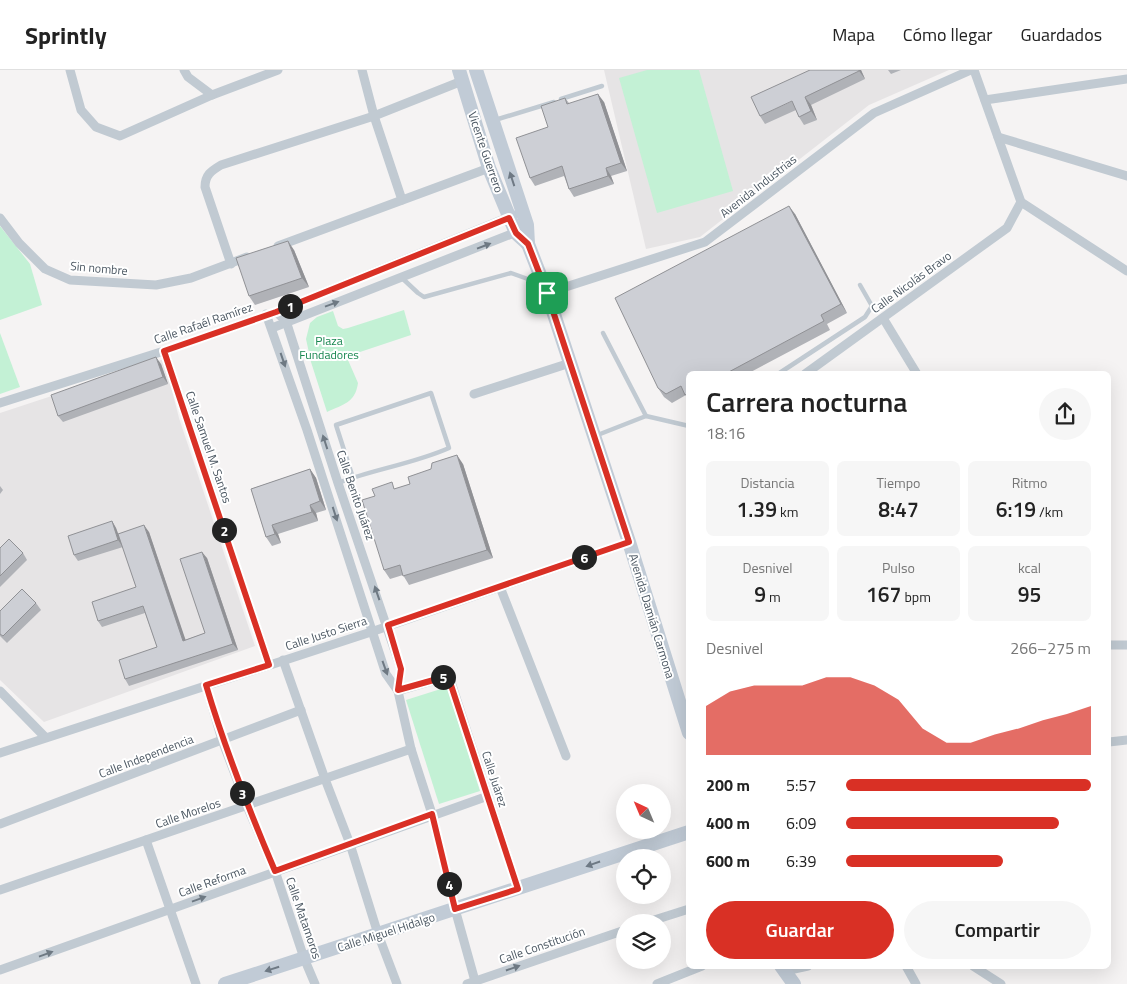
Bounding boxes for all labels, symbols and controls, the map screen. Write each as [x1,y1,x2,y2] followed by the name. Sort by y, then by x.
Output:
[25,17,107,53] text: Sprintly
[832,21,875,48] text: Mapa
[903,21,992,48] text: Cómo llegar
[1020,21,1102,48] text: Guardados
[463,109,509,195] street label: Vicente Guerrero
[716,150,801,222] street label: Avenida Industrias
[508,171,516,186] one-way arrow
[477,242,492,250] one-way arrow
[867,246,955,318] street label: Calle Nicolás Bravo
[70,256,128,280] street label: Sin nombre
[526,272,568,314] pin
[533,279,561,307] icon: arrive
[278,294,302,318] pin: 1
[287,296,294,317] text: 1
[151,297,255,349] street label: Calle Rafaél Ramírez
[325,300,340,308] one-way arrow
[299,331,359,364] park label: Plaza Fundadores
[279,353,287,368] one-way arrow
[706,380,908,423] text: Carrera nocturna
[181,388,237,506] street label: Calle Samuel M. Santos
[1039,388,1091,440] button: share
[706,421,745,445] text: 18:16
[321,434,329,449] one-way arrow
[332,448,380,542] street label: Calle Benito Juárez
[740,472,795,493] text: Distancia
[877,472,920,493] text: Tiempo
[1012,472,1047,493] text: Ritmo
[737,493,777,525] text: 1.39
[878,493,919,525] text: 8:47
[996,493,1036,525] text: 6:19
[777,501,798,522] text: km
[1036,501,1063,522] text: /km
[331,507,339,522] one-way arrow
[212,518,236,542] pin: 2
[221,520,228,541] text: 2
[572,544,596,570] pin: 6
[581,547,588,568] text: 6
[624,551,680,681] street label: Avenida Damián Carmona
[742,557,793,578] text: Desnivel
[882,557,915,578] text: Pulso
[1018,557,1041,578] text: kcal
[754,578,766,610] text: 9
[866,578,901,610] text: 167
[1018,578,1041,610] text: 95
[372,586,380,601] one-way arrow
[766,586,781,607] text: m
[901,586,931,607] text: bpm
[283,611,369,655] street label: Calle Justo Sierra
[706,636,763,660] text: Desnivel
[1010,636,1091,660] text: 266–275 m
[382,661,389,676] one-way arrow
[430,664,456,690] pin: 5
[440,667,447,688] text: 5
[96,729,196,783] street label: Calle Independencia
[477,748,513,810] street label: Calle Juárez
[706,773,750,797] text: 200 m
[786,773,816,797] text: 5:57
[230,780,254,806] pin: 3
[239,783,246,804] text: 3
[616,784,671,839] north arrow
[616,784,671,969] map controls
[153,793,224,833] street label: Calle Morelos
[706,811,750,835] text: 400 m
[786,811,816,835] text: 6:09
[616,849,671,904] button: locate
[706,849,750,873] text: 600 m
[786,849,816,873] text: 6:39
[176,860,248,902] street label: Calle Reforma
[585,861,600,868] one-way arrow
[436,872,462,896] pin: 4
[446,874,453,895] text: 4
[281,875,327,962] street label: Calle Matamoros
[192,894,207,902] one-way arrow
[706,901,894,959] button: Guardar
[904,901,1091,959] button: Compartir
[335,907,437,957] street label: Calle Miguel Hidalgo
[616,914,671,969] button: layers
[497,921,587,969] street label: Calle Constitución
[39,950,54,958] one-way arrow
[506,964,521,972] one-way arrow
[264,965,279,973] one-way arrow

